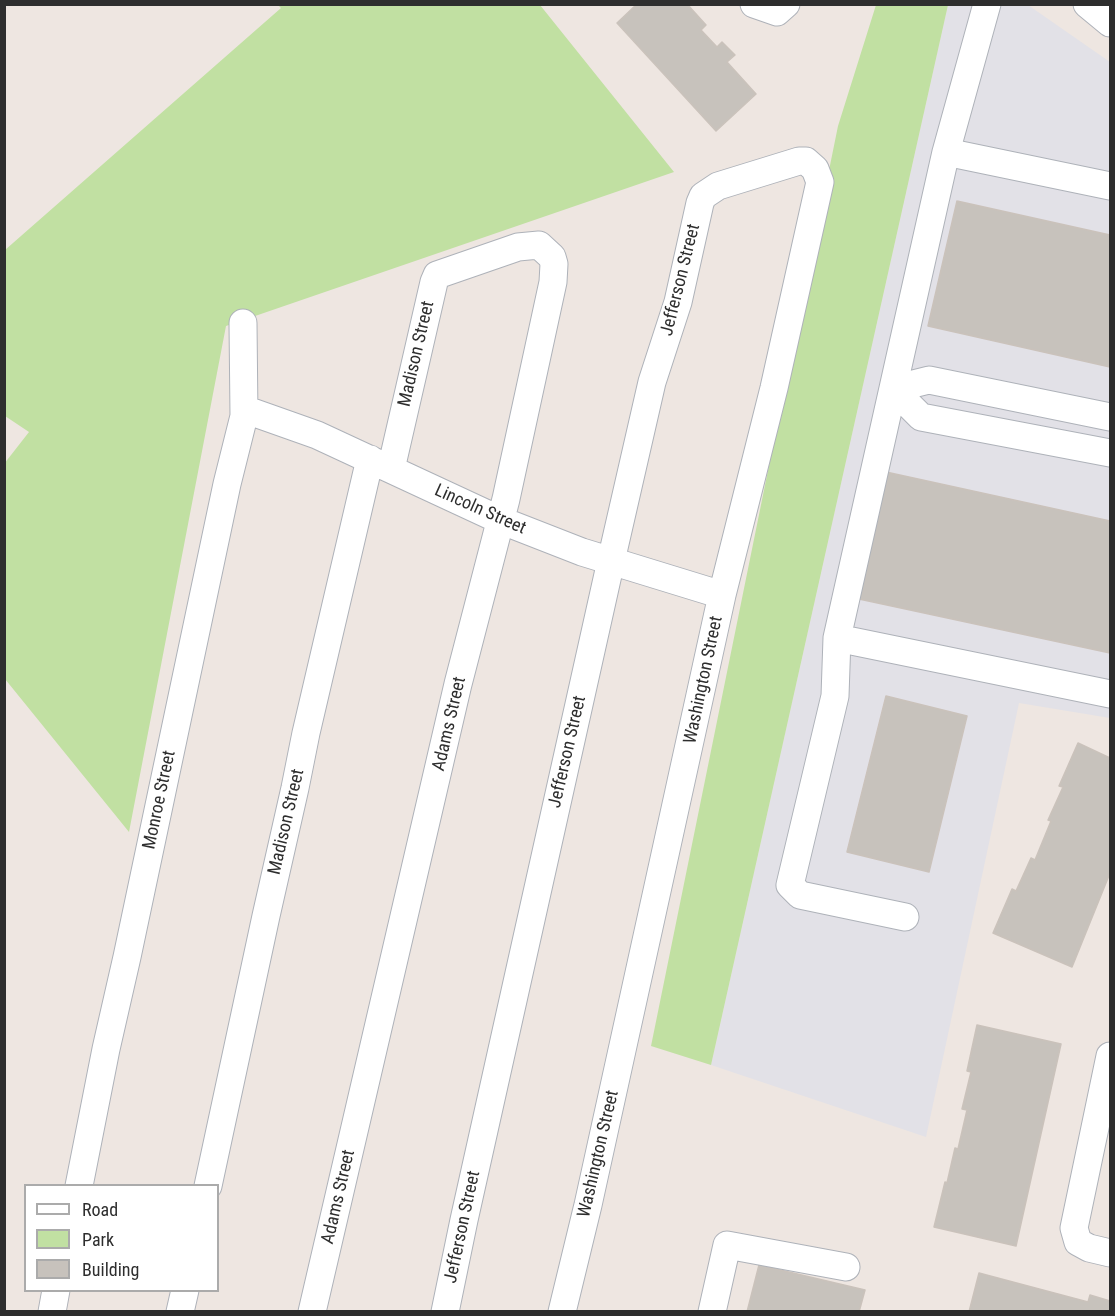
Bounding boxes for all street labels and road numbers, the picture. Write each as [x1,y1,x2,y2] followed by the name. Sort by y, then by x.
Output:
[657,222,705,338] street label: Jefferson Street
[394,299,440,409] street label: Madison Street
[431,480,529,540] street label: Lincoln Street
[680,614,728,746] street label: Washington Street
[429,675,471,773] street label: Adams Street
[545,694,591,810] street label: Jefferson Street
[139,749,181,851] street label: Monroe Street
[264,767,310,877] street label: Madison Street
[574,1088,624,1220] street label: Washington Street
[318,1148,360,1246] street label: Adams Street
[441,1169,485,1285] street label: Jefferson Street

